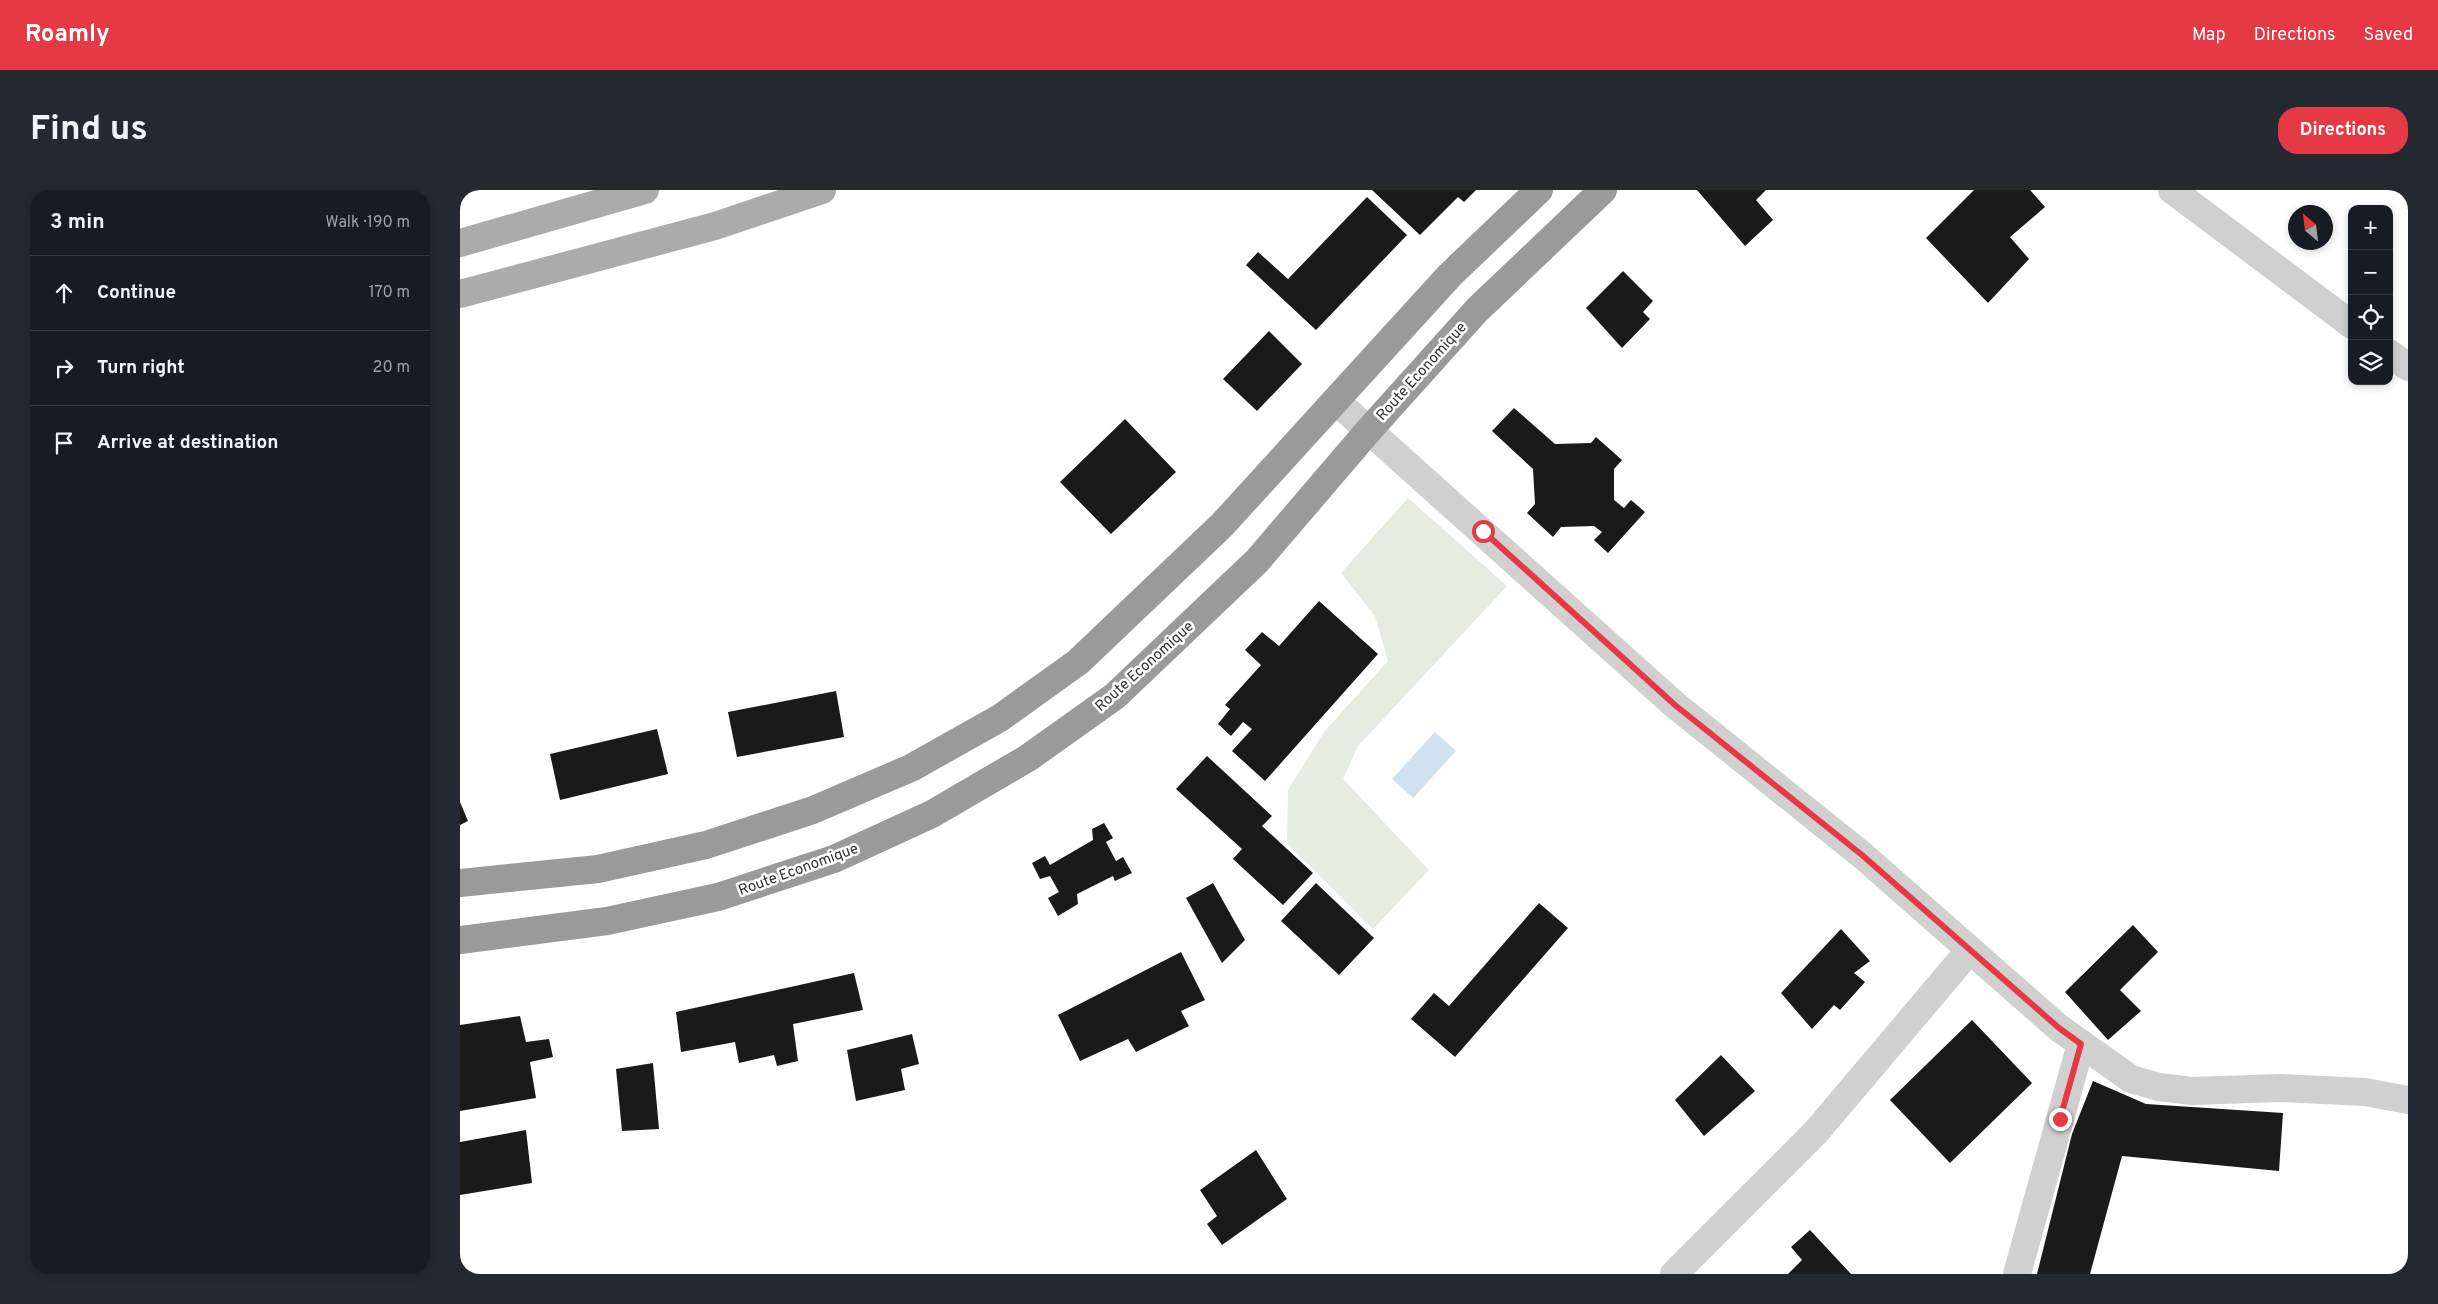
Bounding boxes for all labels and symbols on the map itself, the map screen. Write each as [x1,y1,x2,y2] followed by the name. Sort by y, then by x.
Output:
[2288,205,2333,250] north arrow
[1373,319,1471,425] street label: Route Economique
[1472,520,1495,543] route start
[1092,618,1198,716] street label: Route Economique
[736,840,861,901] street label: Route Economique
[2049,1108,2072,1131] route end

